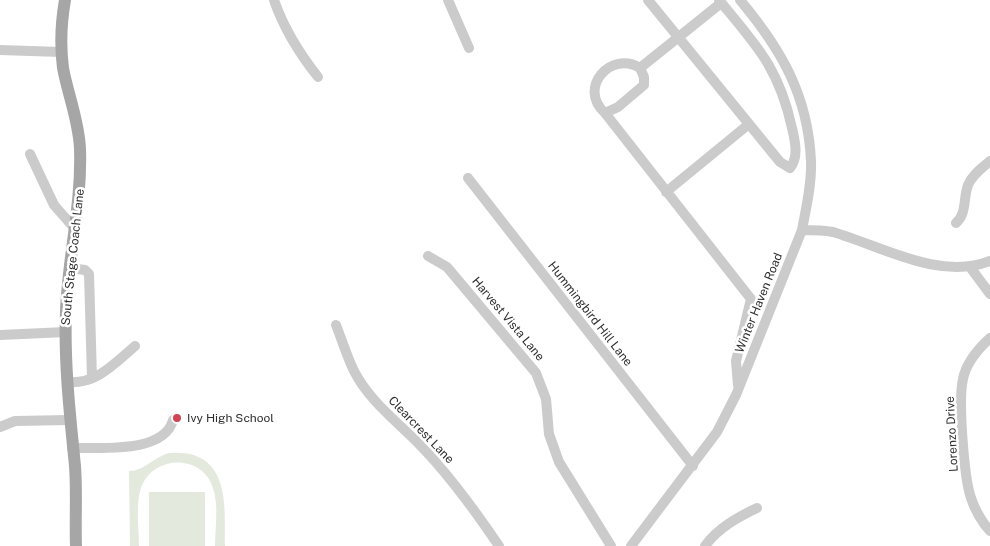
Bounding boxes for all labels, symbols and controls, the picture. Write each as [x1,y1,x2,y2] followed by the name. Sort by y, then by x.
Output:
[59,188,87,326] street label: South Stage Coach Lane
[732,251,786,355] street label: Winter Haven Road
[545,259,635,369] street label: Hummingbird Hill Lane
[469,274,547,364] street label: Harvest Vista Lane
[385,393,457,467] street label: Clearcrest Lane
[943,396,961,472] street label: Lorenzo Drive
[187,411,274,425] place label: Ivy High School
[171,412,183,424] marker: Ivy High School

